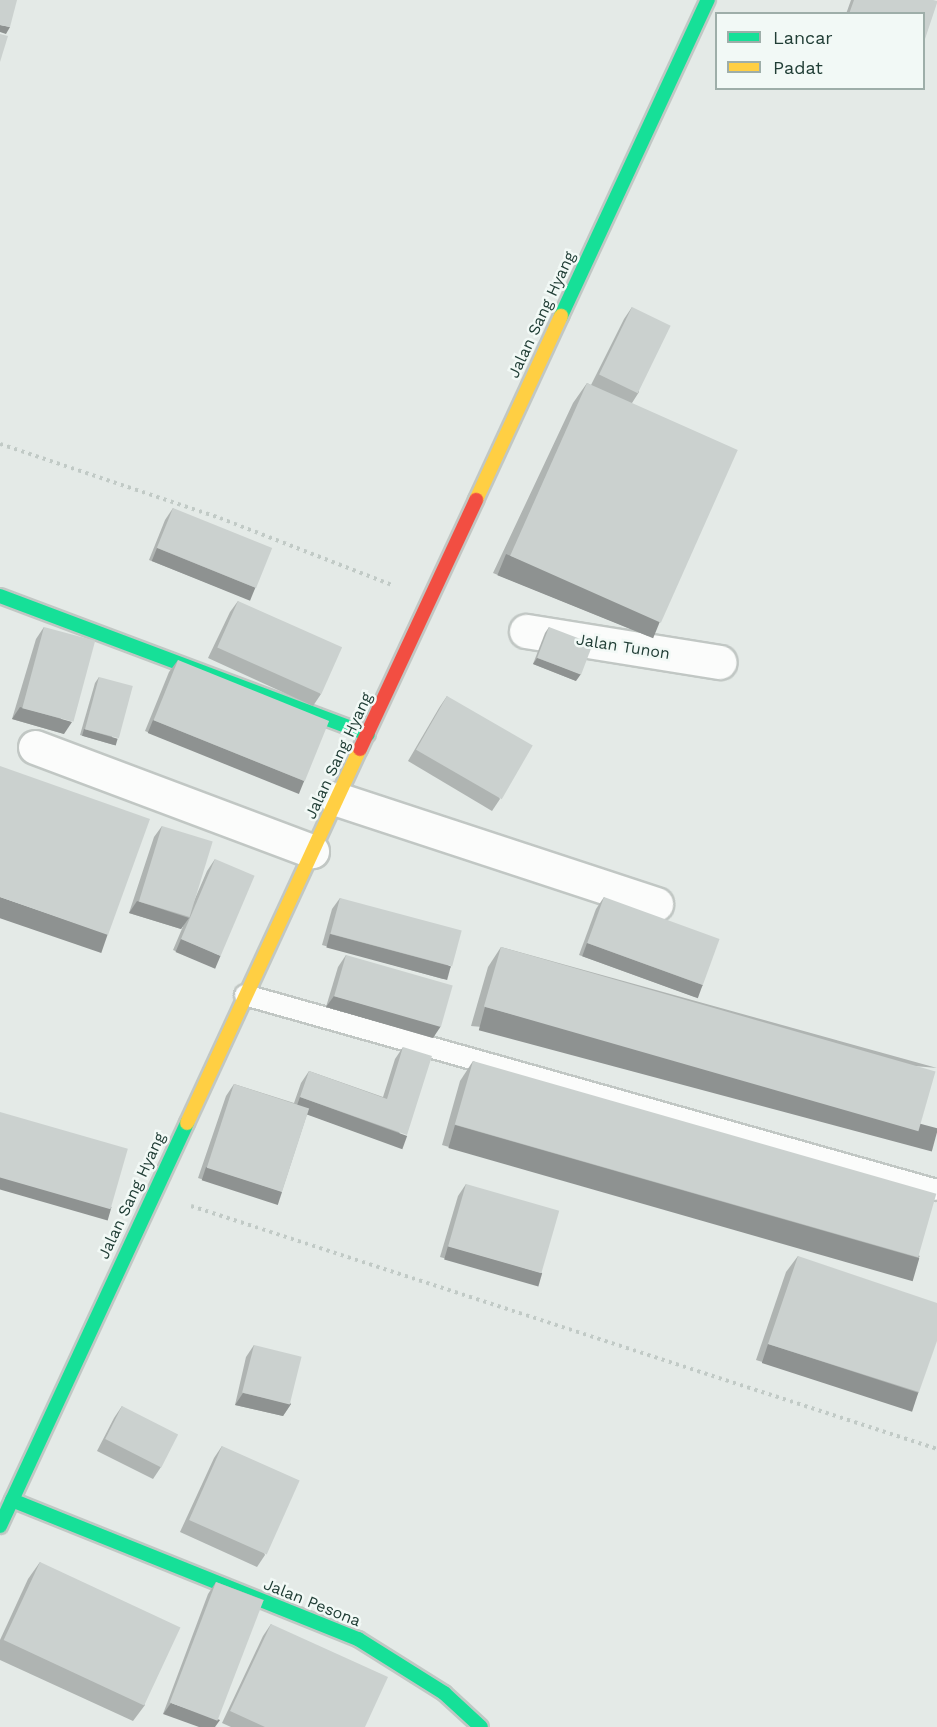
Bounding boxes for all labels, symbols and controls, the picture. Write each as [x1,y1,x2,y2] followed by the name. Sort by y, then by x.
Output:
[715,12,925,90] legend
[773,27,833,48] text: Lancar
[773,57,823,78] text: Padat
[504,249,580,381] street label: Jalan Sang Hyang
[575,630,671,664] street label: Jalan Tunon
[301,690,377,822] street label: Jalan Sang Hyang
[94,1130,170,1262] street label: Jalan Sang Hyang
[261,1575,363,1631] street label: Jalan Pesona

